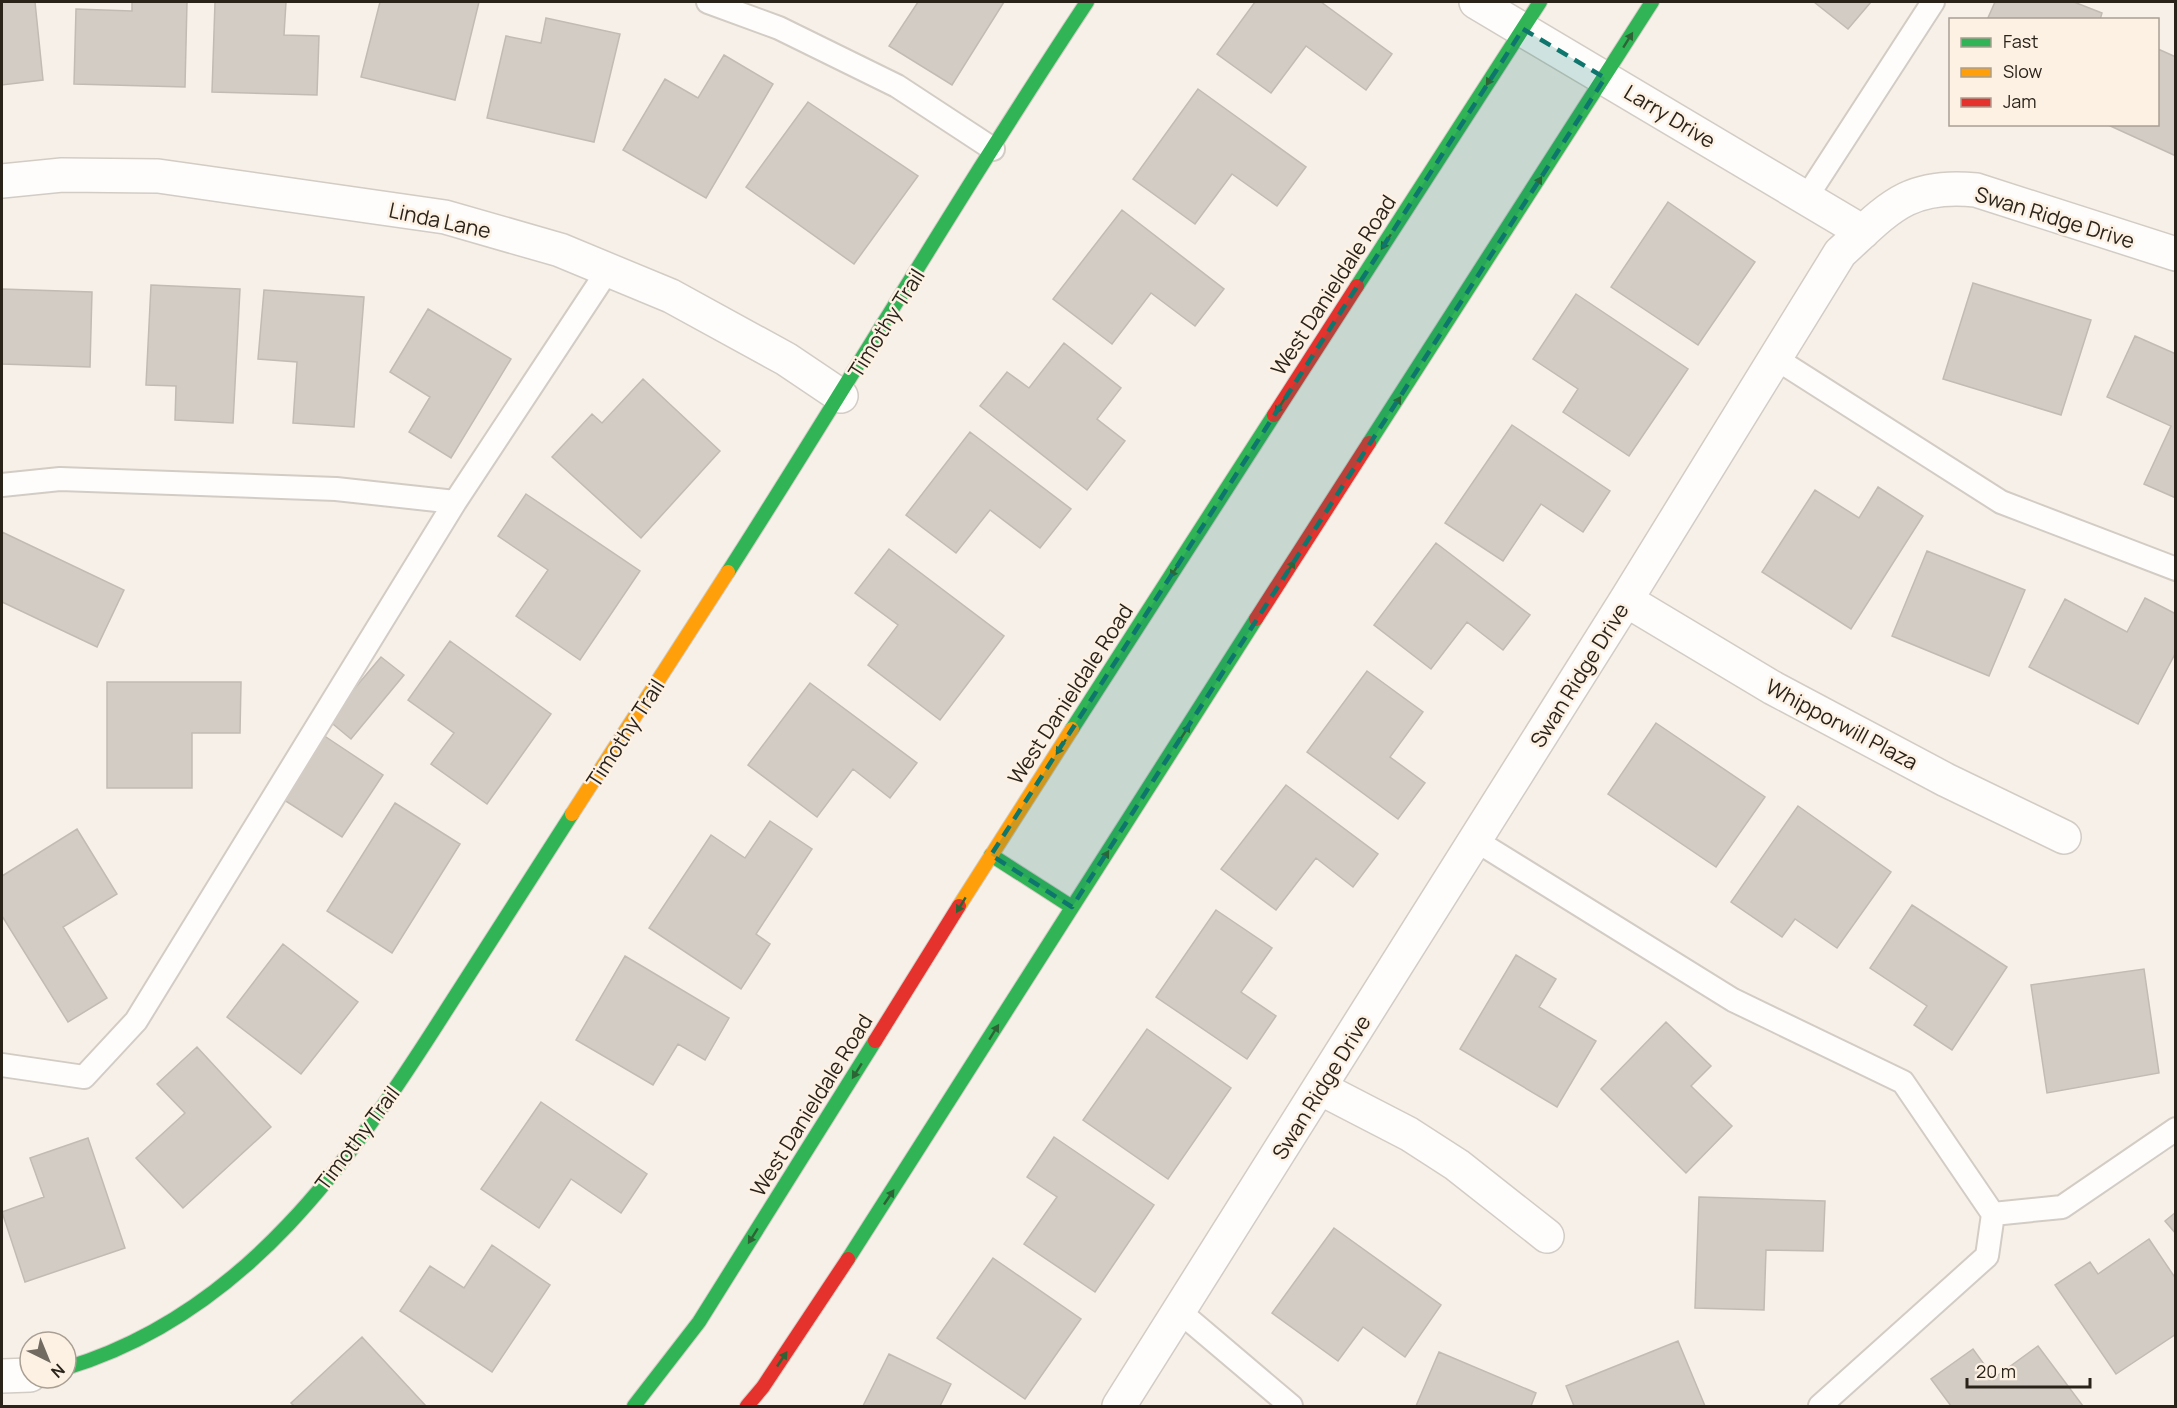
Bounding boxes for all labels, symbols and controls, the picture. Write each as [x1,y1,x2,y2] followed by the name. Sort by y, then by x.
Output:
[1949,18,2159,126] legend
[2003,29,2038,53] text: Fast
[1623,31,1634,48] one-way arrow
[2003,59,2043,83] text: Slow
[1486,70,1497,86] one-way arrow
[1619,78,1721,154] street label: Larry Drive
[2003,89,2037,113] text: Jam
[1531,176,1542,192] one-way arrow
[1972,179,2138,255] street label: Swan Ridge Drive
[1264,189,1402,381] street label: West Danieldale Road
[387,196,493,244] street label: Linda Lane
[1380,234,1391,250] one-way arrow
[841,263,931,383] street label: Timothy Trail
[1390,396,1401,412] one-way arrow
[1275,398,1286,414] one-way arrow
[1285,560,1296,576] one-way arrow
[1170,562,1181,578] one-way arrow
[1523,597,1635,753] street label: Swan Ridge Drive
[1001,598,1139,790] street label: West Danieldale Road
[1761,672,1923,776] street label: Whipporwill Plaza
[580,673,670,793] street label: Timothy Trail
[1179,724,1190,740] one-way arrow
[1056,739,1067,755] one-way arrow
[1098,850,1109,866] one-way arrow
[955,897,966,913] one-way arrow
[744,1009,878,1201] street label: West Danieldale Road
[1265,1009,1377,1165] street label: Swan Ridge Drive
[988,1024,999,1040] one-way arrow
[852,1063,863,1079] one-way arrow
[309,1080,405,1196] street label: Timothy Trail
[884,1188,895,1205] one-way arrow
[748,1228,759,1244] one-way arrow
[18,1330,78,1390] north arrow
[776,1351,787,1367] one-way arrow
[1967,1351,2090,1389] scale bar
[47,1359,70,1383] text: N
[1976,1359,2016,1383] text: 20 m

